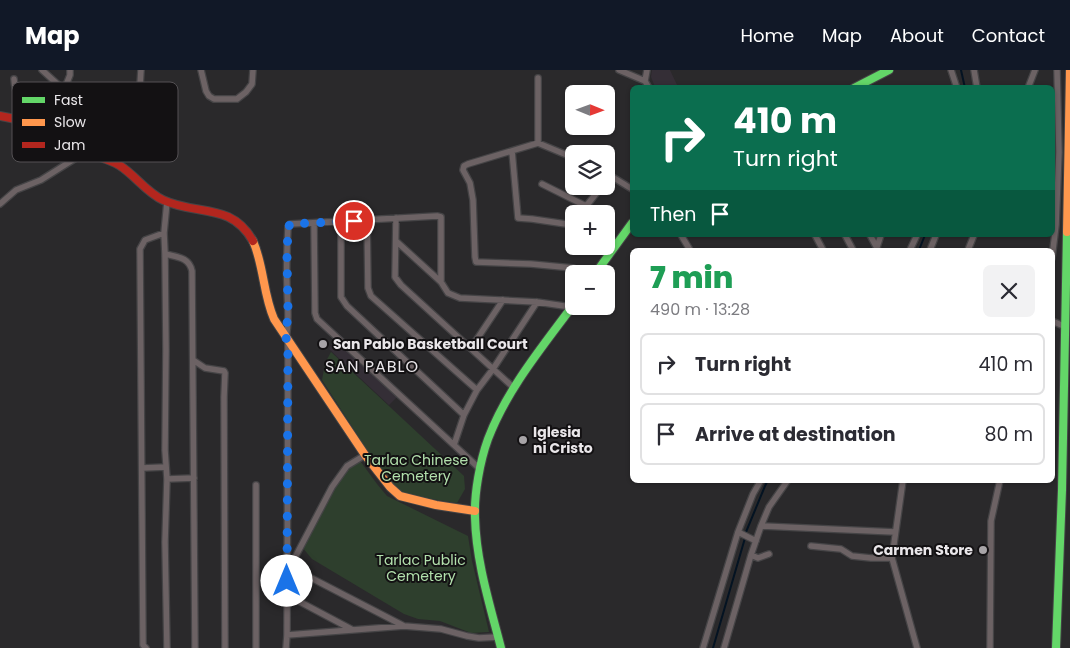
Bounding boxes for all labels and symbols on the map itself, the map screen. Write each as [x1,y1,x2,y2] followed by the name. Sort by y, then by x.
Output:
[12,82,178,162] legend
[565,85,615,135] north arrow
[54,90,83,110] text: Fast
[54,112,87,132] text: Slow
[54,135,85,155] text: Jam
[333,200,375,242] pin
[333,334,528,354] place label: San Pablo Basketball Court
[317,338,329,350] marker: San Pablo Basketball Court
[325,355,419,378] district label: SAN PABLO
[533,422,593,458] place label: Iglesia ni Cristo
[517,434,529,446] marker: Iglesia ni Cristo
[364,450,468,486] park label: Tarlac Chinese Cemetery
[873,540,973,560] place label: Carmen Store
[977,544,989,556] marker: Carmen Store
[376,550,466,586] park label: Tarlac Public Cemetery
[260,554,312,606] position arrow

